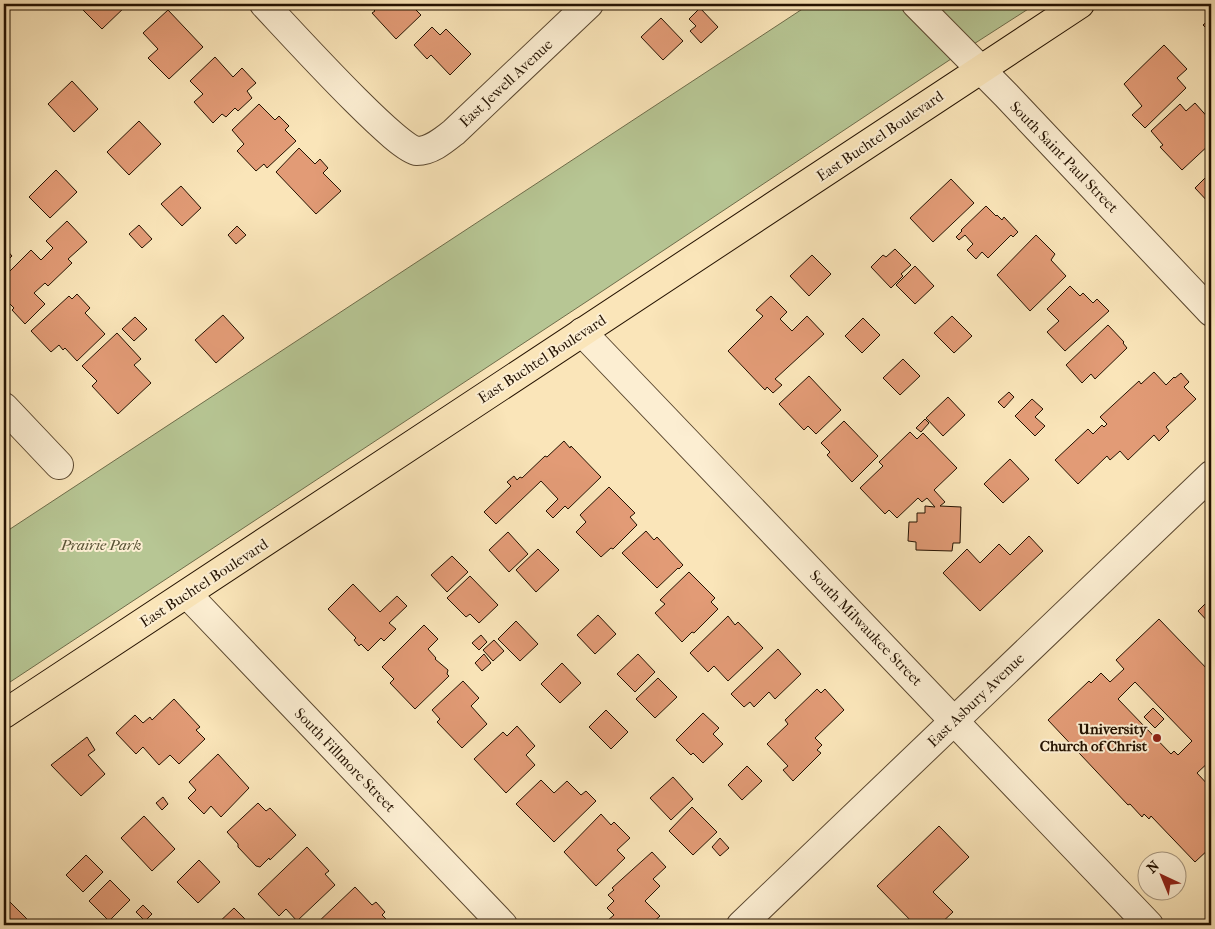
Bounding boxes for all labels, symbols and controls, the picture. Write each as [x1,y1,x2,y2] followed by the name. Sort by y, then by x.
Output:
[456,35,557,131] street label: East Jewell Avenue
[813,86,947,185] street label: East Buchtel Boulevard
[1006,97,1122,217] street label: South Saint Paul Street
[475,310,610,407] street label: East Buchtel Boulevard
[137,534,272,631] street label: East Buchtel Boulevard
[60,536,141,554] park label: Prairie Park
[806,566,927,690] street label: South Milwaukee Street
[924,649,1029,751] street label: East Asbury Avenue
[291,704,400,816] street label: South Fillmore Street
[1040,720,1148,755] place label: University Church of Christ
[1151,732,1163,744] marker: University Church of Christ
[1138,852,1188,902] north arrow
[1144,857,1163,877] text: N

